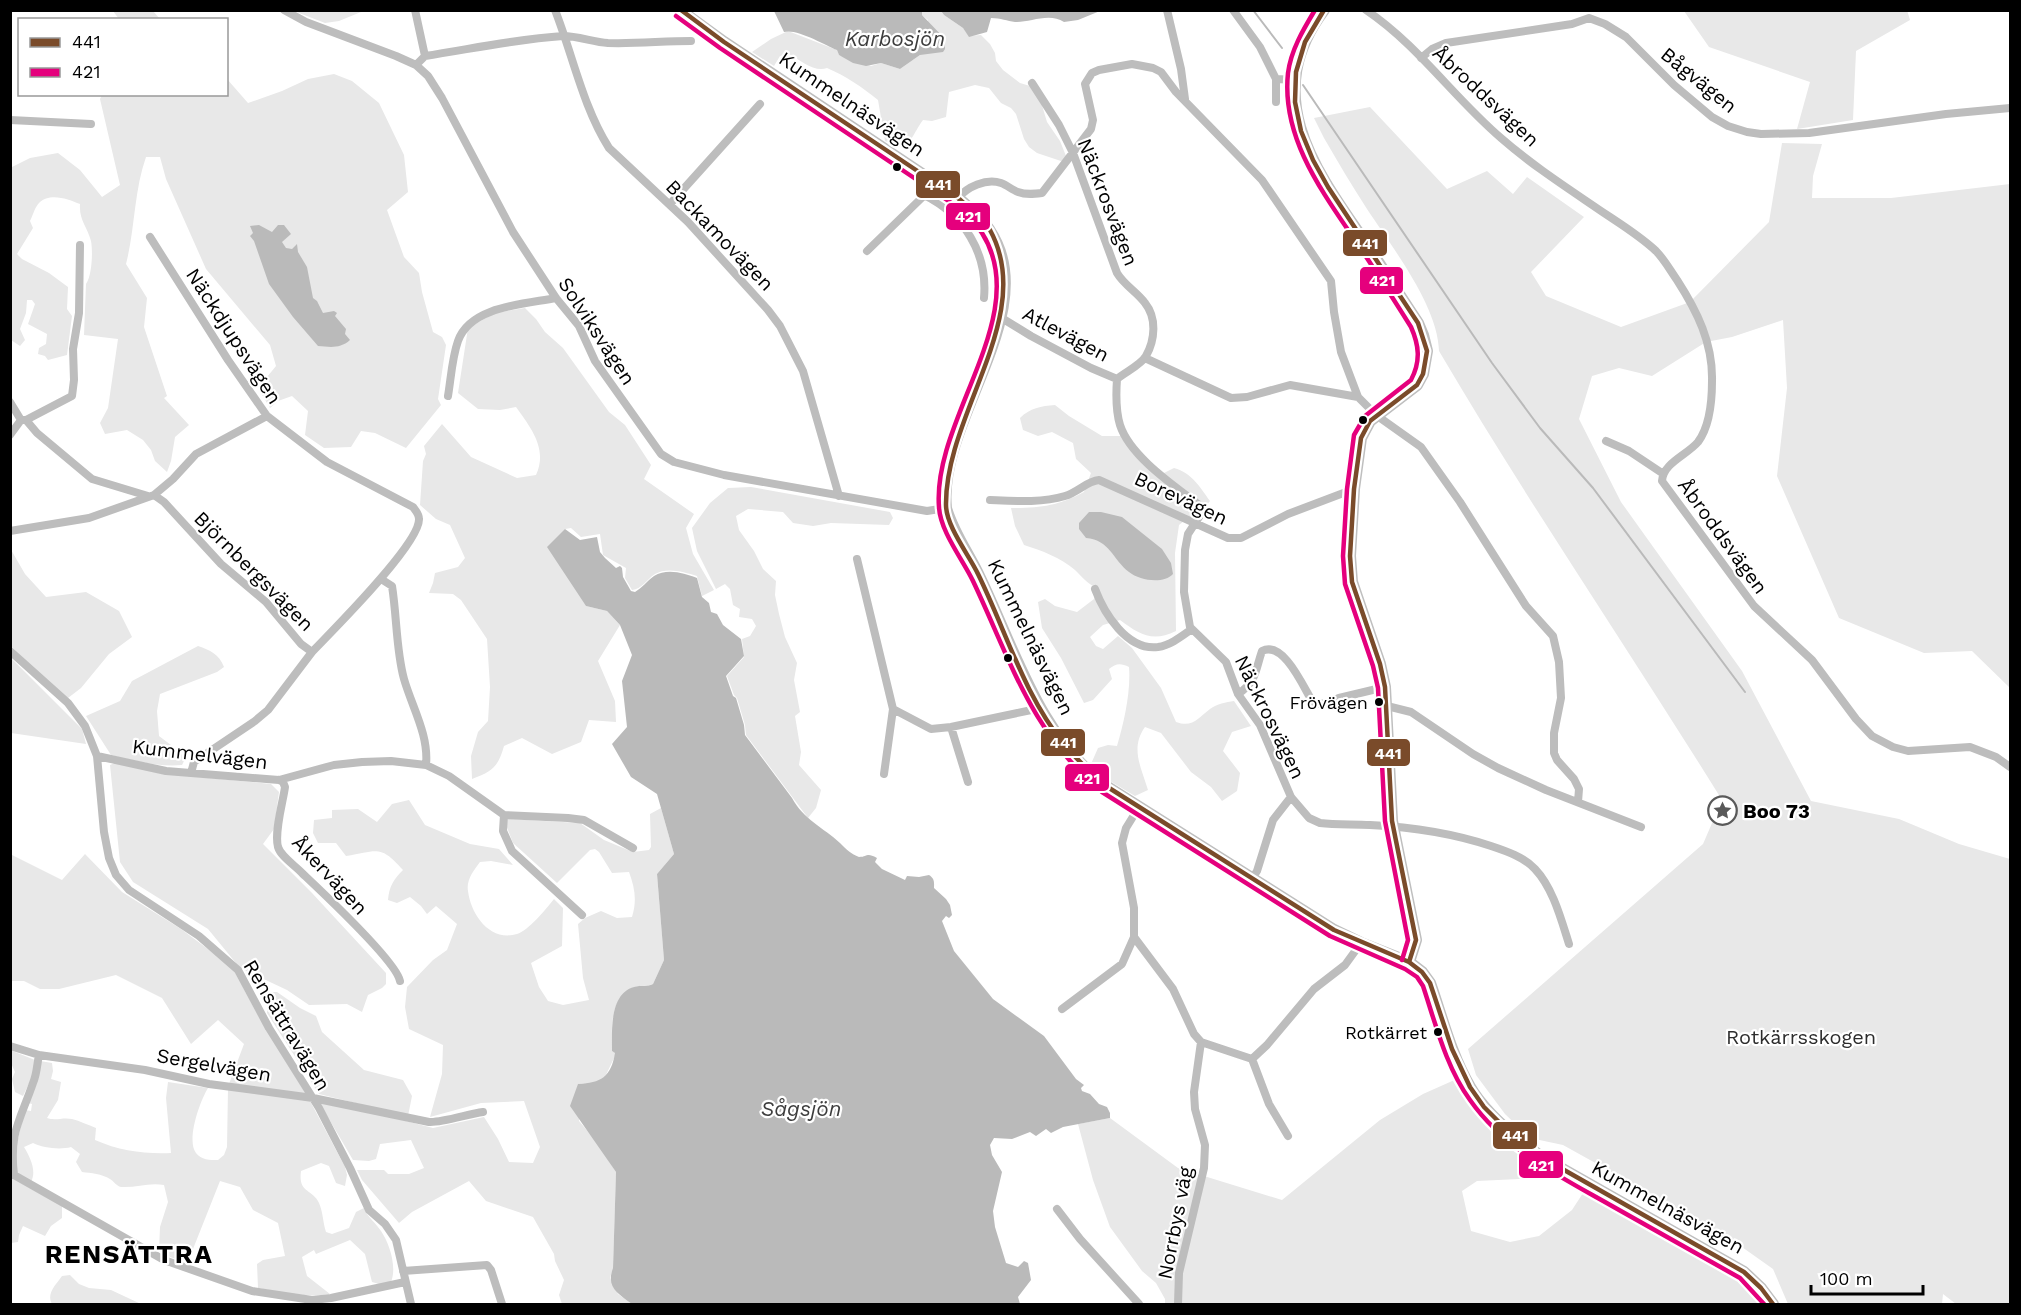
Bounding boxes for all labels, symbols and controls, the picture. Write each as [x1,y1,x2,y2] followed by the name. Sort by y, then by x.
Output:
[18,18,228,96] legend
[845,26,945,51] water label: Karbosjön
[72,31,101,52] text: 441
[1428,41,1544,151] street label: Åbroddsvägen
[1656,42,1742,118] street label: Bågvägen
[775,46,929,162] street label: Kummelnäsvägen
[72,61,101,82] text: 421
[1073,135,1143,269] street label: Näckrosvägen
[891,161,903,173] unlabelled marker
[915,170,961,199] line badge: 441
[661,174,779,296] street label: Backamovägen
[924,175,952,194] text: 441
[945,202,991,231] line badge: 421
[955,207,981,226] text: 421
[1342,229,1388,257] line badge: 441
[1351,234,1379,253] text: 441
[181,264,287,408] street label: Näckdjupsvägen
[1359,266,1404,295] line badge: 421
[1369,271,1395,290] text: 421
[553,273,641,389] street label: Solviksvägen
[1019,301,1113,367] street label: Atlevägen
[1357,414,1369,426] unlabelled marker
[1131,466,1231,530] street label: Borevägen
[1673,474,1773,598] street label: Åbroddsvägen
[189,506,319,636] street label: Björnbergsvägen
[983,555,1079,719] street label: Kummelnäsvägen
[1230,651,1310,783] street label: Näckrosvägen
[1002,652,1014,664] unlabelled marker
[1289,692,1368,713] place label: Frövägen
[1373,696,1385,708] marker: Frövägen
[1040,728,1086,757] line badge: 441
[1049,733,1077,752] text: 441
[131,734,269,774] street label: Kummelvägen
[1366,738,1411,767] line badge: 441
[1374,744,1402,763] text: 441
[1064,763,1110,792] line badge: 421
[1074,769,1100,788] text: 421
[1706,795,1738,827] place icon: Boo 73
[1743,799,1810,823] place label: Boo 73
[287,830,373,920] street label: Åkervägen
[238,955,336,1095] street label: Rensättravägen
[1345,1022,1427,1043] place label: Rotkärret
[1726,1025,1876,1049] park label: Rotkärrsskogen
[1432,1026,1444,1038] marker: Rotkärret
[155,1043,273,1087] street label: Sergelvägen
[761,1096,841,1121] water label: Sågsjön
[1492,1121,1538,1150] line badge: 441
[1501,1126,1529,1145] text: 441
[1518,1150,1564,1179] line badge: 421
[1588,1155,1748,1259] street label: Kummelnäsvägen
[1528,1156,1554,1175] text: 421
[1152,1164,1198,1281] street label: Norrbys väg
[45,1239,213,1269] district label: RENSÄTTRA
[1811,1258,1924,1296] scale bar
[1820,1268,1873,1289] text: 100 m

